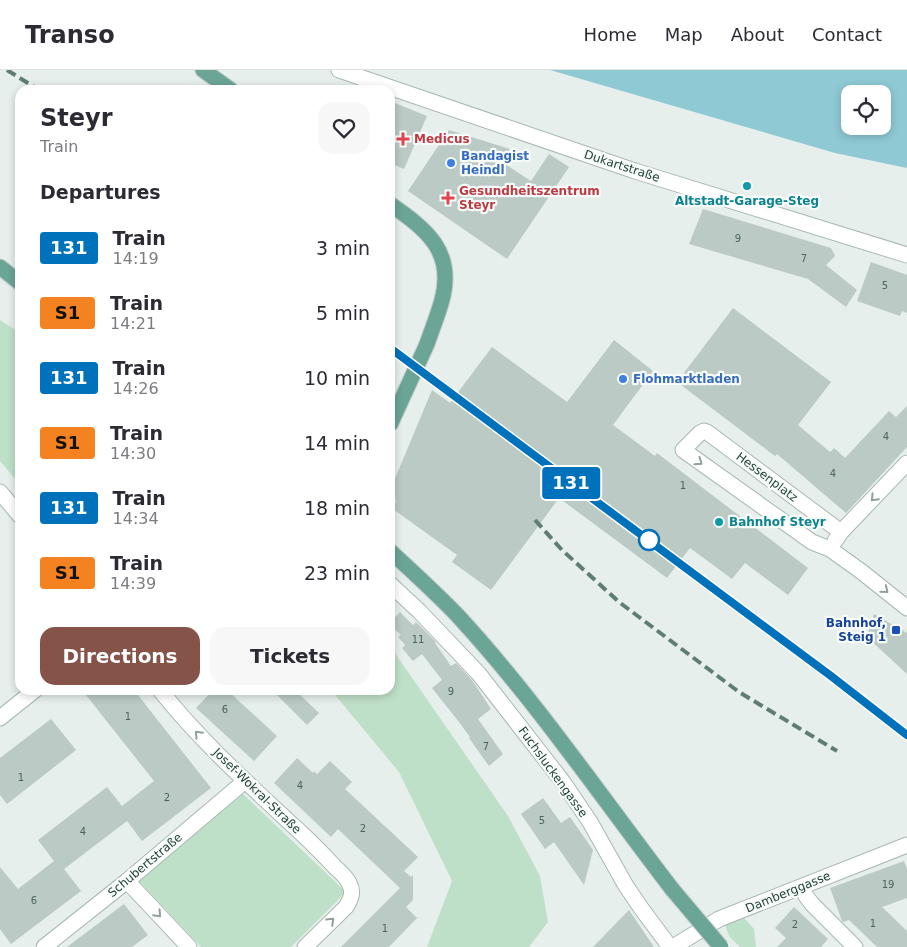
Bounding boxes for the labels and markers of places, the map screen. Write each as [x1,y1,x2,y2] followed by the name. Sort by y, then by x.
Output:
[396,132,410,146] marker: Medicus
[414,132,470,146] place label: Medicus
[461,149,529,177] place label: Bandagist Heindl
[445,157,457,169] marker: Bandagist Heindl
[741,180,753,192] marker: Altstadt-Garage-Steg
[459,184,600,212] place label: Gesundheitszentrum Steyr
[441,191,455,205] marker: Gesundheitszentrum Steyr
[675,194,819,208] place label: Altstadt-Garage-Steg
[633,372,740,386] place label: Flohmarktladen
[617,373,629,385] marker: Flohmarktladen
[729,515,826,529] place label: Bahnhof Steyr
[713,516,725,528] marker: Bahnhof Steyr
[638,529,660,551] unlabelled marker
[826,616,886,644] place label: Bahnhof, Steig 1
[890,624,902,636] marker: Bahnhof, Steig 1

